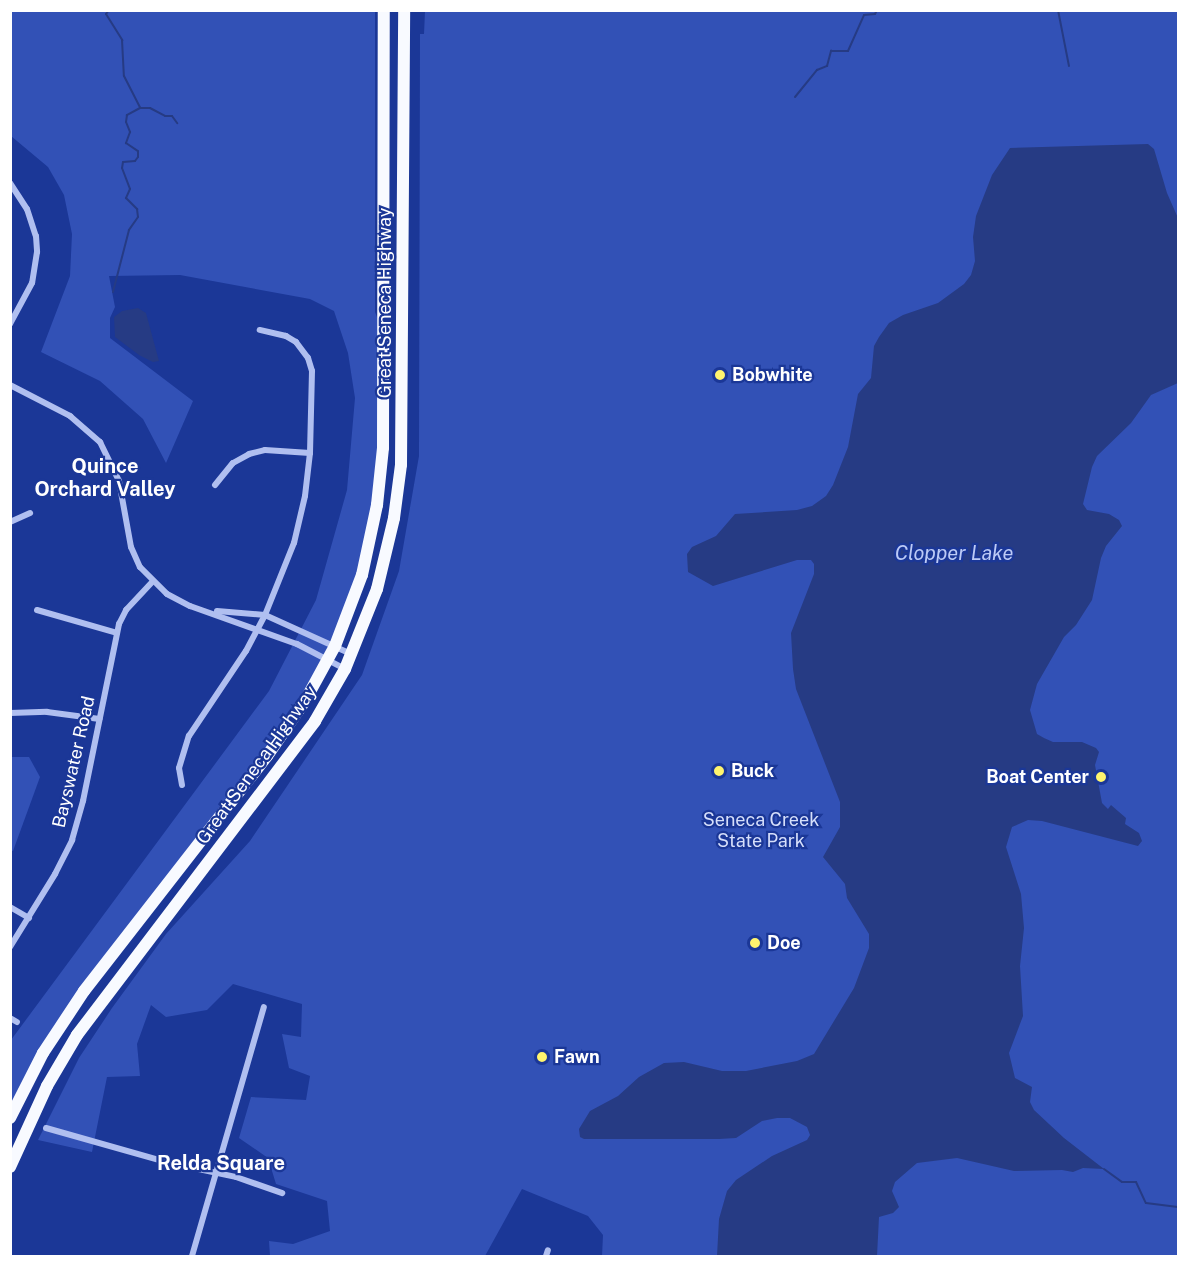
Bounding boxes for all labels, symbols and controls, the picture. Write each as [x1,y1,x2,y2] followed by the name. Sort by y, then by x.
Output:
[374,208,396,398] street label: Great Seneca Highway
[732,364,813,386] place label: Bobwhite
[713,368,727,382] marker: Bobwhite
[34,455,176,502] district label: Quince Orchard Valley
[895,541,1013,565] water label: Clopper Lake
[192,682,322,848] street label: Great Seneca Highway
[48,694,100,830] street label: Bayswater Road
[731,760,774,782] place label: Buck
[712,764,726,778] marker: Buck
[986,766,1089,788] place label: Boat Center
[1094,770,1108,784] marker: Boat Center
[703,810,819,852] park label: Seneca Creek State Park
[767,932,801,954] place label: Doe
[748,936,762,950] marker: Doe
[554,1046,600,1068] place label: Fawn
[535,1050,549,1064] marker: Fawn
[157,1151,285,1175] district label: Relda Square

